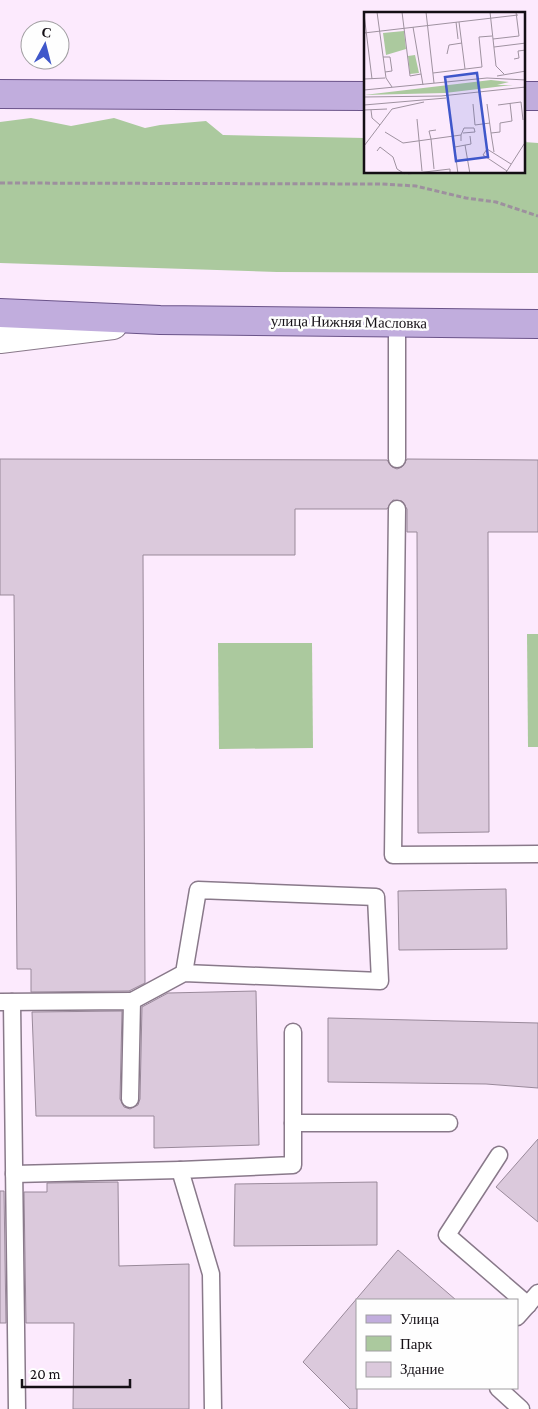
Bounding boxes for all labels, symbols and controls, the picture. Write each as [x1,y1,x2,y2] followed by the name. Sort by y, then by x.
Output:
[364,12,526,174] inset map
[20,20,70,70] north arrow
[41,24,53,41] text: С
[271,313,428,331] street label: улица Нижняя Масловка
[356,1299,518,1389] legend
[400,1311,439,1327] text: Улица
[400,1336,433,1352] text: Парк
[22,1356,130,1388] scale bar
[400,1361,444,1377] text: Здание
[30,1366,61,1382] text: 20 m

